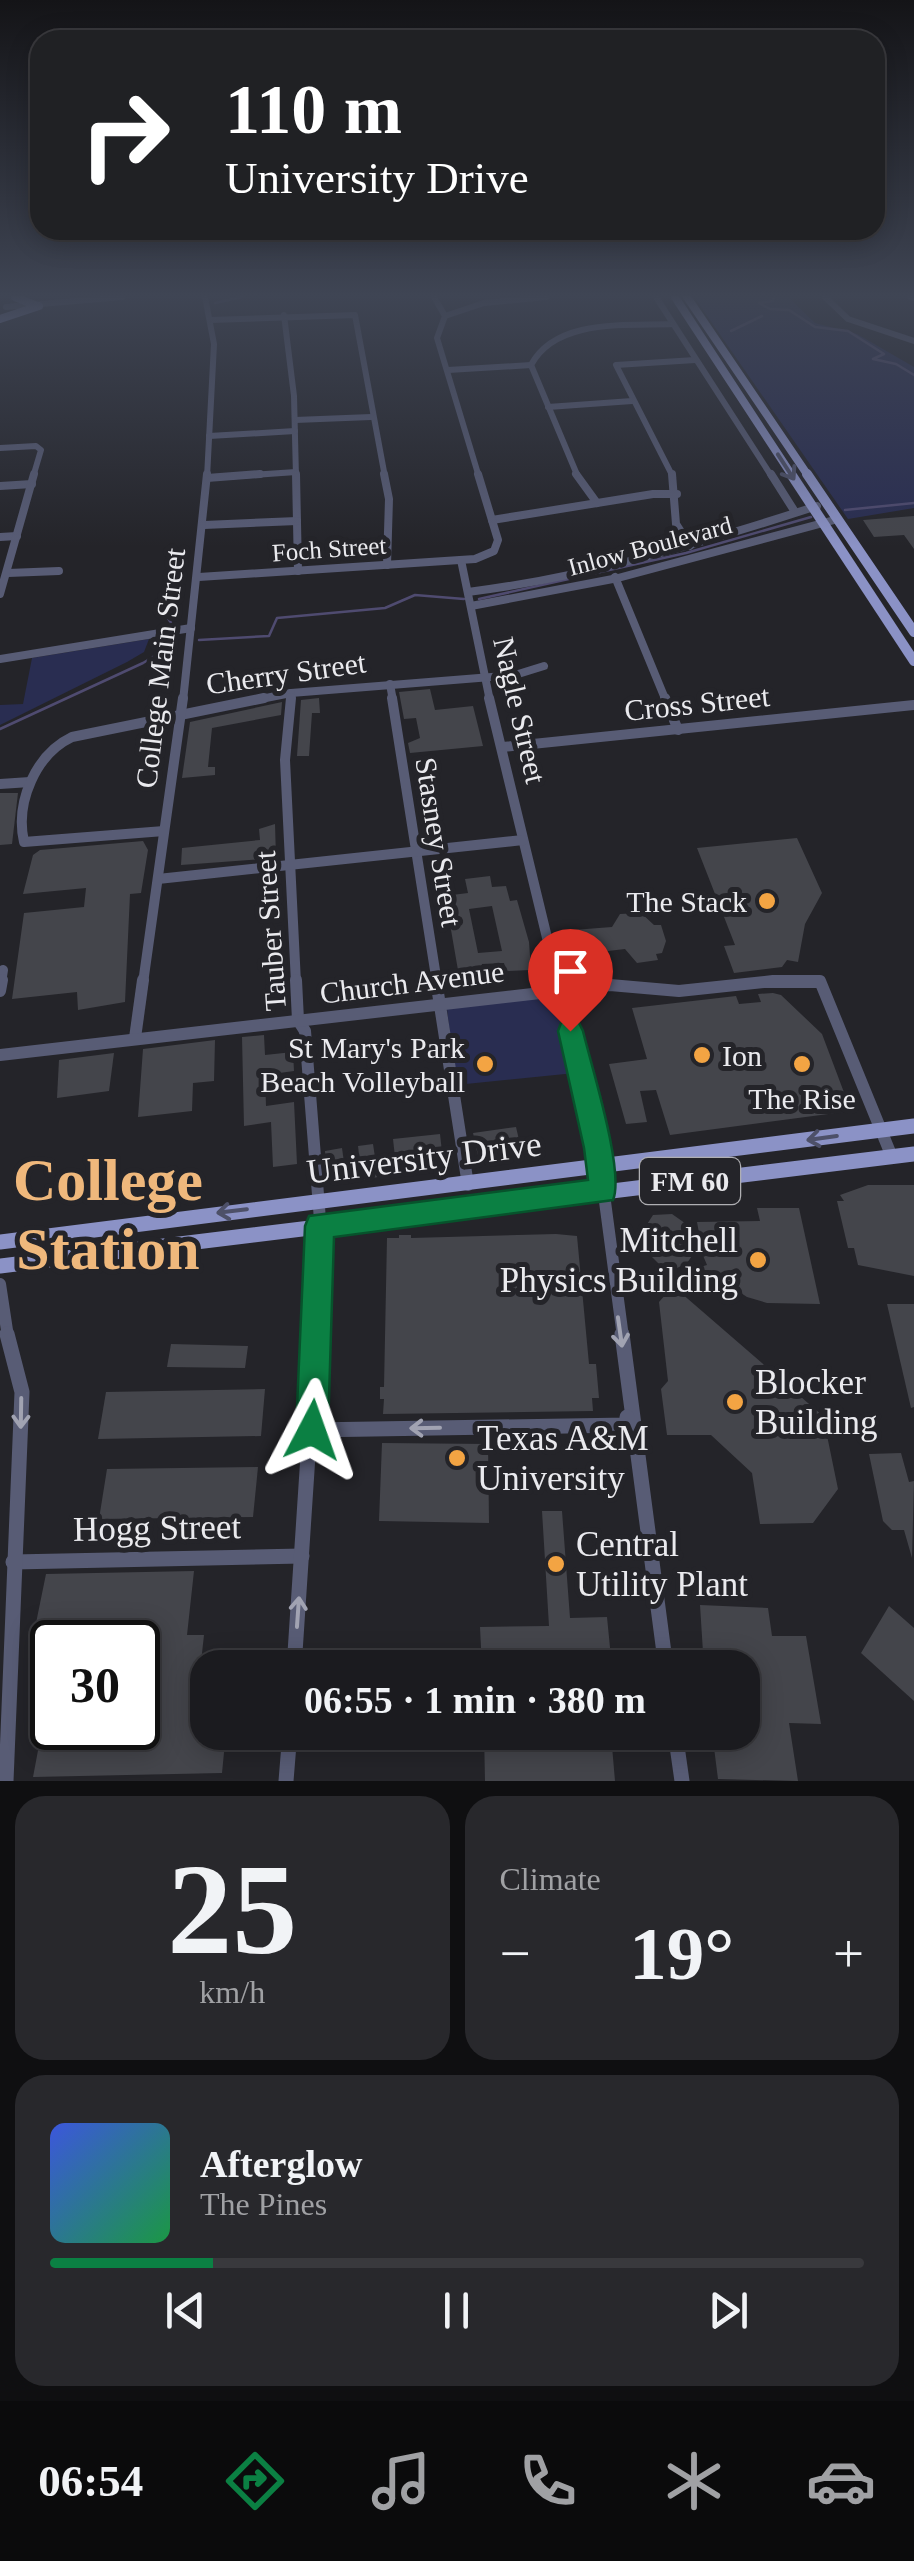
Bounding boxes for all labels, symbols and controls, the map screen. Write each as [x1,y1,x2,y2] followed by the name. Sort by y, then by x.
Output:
[60,70,190,200] icon: right
[225,71,402,148] text: 110 m
[225,153,529,203] text: University Drive
[776,452,797,480] one-way arrow
[565,511,735,581] street label: Inlow Boulevard
[271,532,387,566] street label: Foch Street
[129,545,191,790] street label: College Main Street
[487,634,553,787] street label: Nagle Street
[204,645,369,701] street label: Cherry Street
[623,679,772,727] street label: Cross Street
[409,755,469,930] street label: Stasney Street
[248,849,292,1012] street label: Tauber Street
[626,885,747,918] place label: The Stack
[756,890,778,912] marker: The Stack
[528,929,613,1032] pin
[543,944,598,999] icon: arrive
[318,954,506,1010] street label: Church Avenue
[260,1031,465,1098] place label: St Mary's Park Beach Volleyball
[722,1039,762,1072] place label: Ion
[691,1044,713,1066] marker: Ion
[474,1053,496,1075] marker: St Mary's Park Beach Volleyball
[791,1053,813,1075] marker: The Rise
[748,1082,856,1115] place label: The Rise
[304,1124,544,1192] street label: University Drive
[806,1129,838,1148] one-way arrow
[13,1147,203,1282] district label: College Station
[640,1158,740,1204] road number: FM 60
[217,1202,249,1221] one-way arrow
[500,1221,738,1300] place label: Mitchell Physics Building
[747,1249,769,1271] marker: Mitchell Physics Building
[612,1316,630,1348] one-way arrow
[755,1363,878,1442] place label: Blocker Building
[260,1378,364,1482] position arrow
[724,1391,746,1413] marker: Blocker Building
[12,1397,31,1429] one-way arrow
[409,1419,441,1438] one-way arrow
[477,1419,649,1498] place label: Texas A&M University
[446,1447,468,1469] marker: Texas A&M University
[73,1507,242,1549] street label: Hogg Street
[576,1525,748,1604] place label: Central Utility Plant
[545,1553,567,1575] marker: Central Utility Plant
[289,1596,308,1628] one-way arrow
[30,1620,160,1750] speed limit sign: 30
[304,1679,646,1721] text: 06:55 · 1 min · 380 m
[167,1837,297,1981] text: 25
[500,1861,601,1897] text: Climate
[629,1912,734,1995] text: 19°
[500,1923,531,1984] text: −
[833,1923,864,1984] text: +
[199,1974,265,2010] text: km/h
[200,2143,362,2185] text: Afterglow
[200,2186,327,2222] text: The Pines
[158,2283,213,2338] icon: previous
[429,2283,484,2338] icon: pause
[701,2283,756,2338] icon: next
[220,2446,290,2516] icon: directions
[366,2446,436,2516] icon: music
[513,2446,583,2516] icon: phone
[659,2446,729,2516] icon: climate
[806,2446,876,2516] icon: car
[38,2456,143,2506] text: 06:54

